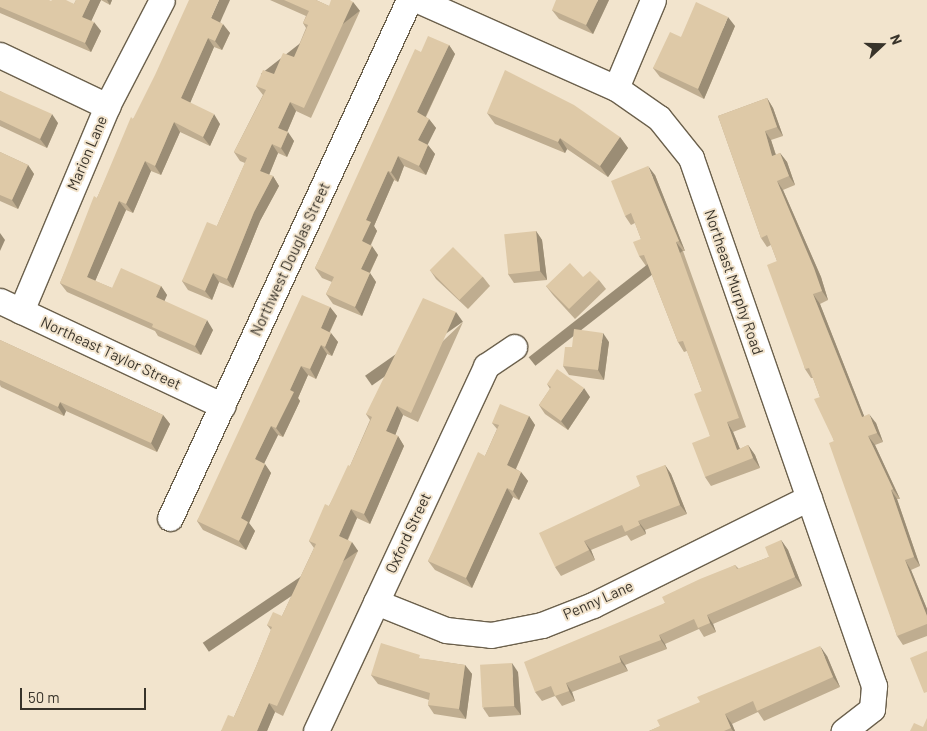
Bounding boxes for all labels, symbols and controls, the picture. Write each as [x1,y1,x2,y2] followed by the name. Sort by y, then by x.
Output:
[857,20,907,70] north arrow
[887,32,906,47] text: N
[63,113,111,193] street label: Marion Lane
[246,179,334,339] street label: Northwest Douglas Street
[701,207,767,357] street label: Northeast Murphy Road
[38,313,184,393] street label: Northeast Taylor Street
[381,490,435,576] street label: Oxford Street
[560,577,636,623] street label: Penny Lane
[22,678,149,710] scale bar
[28,688,60,706] text: 50 m

